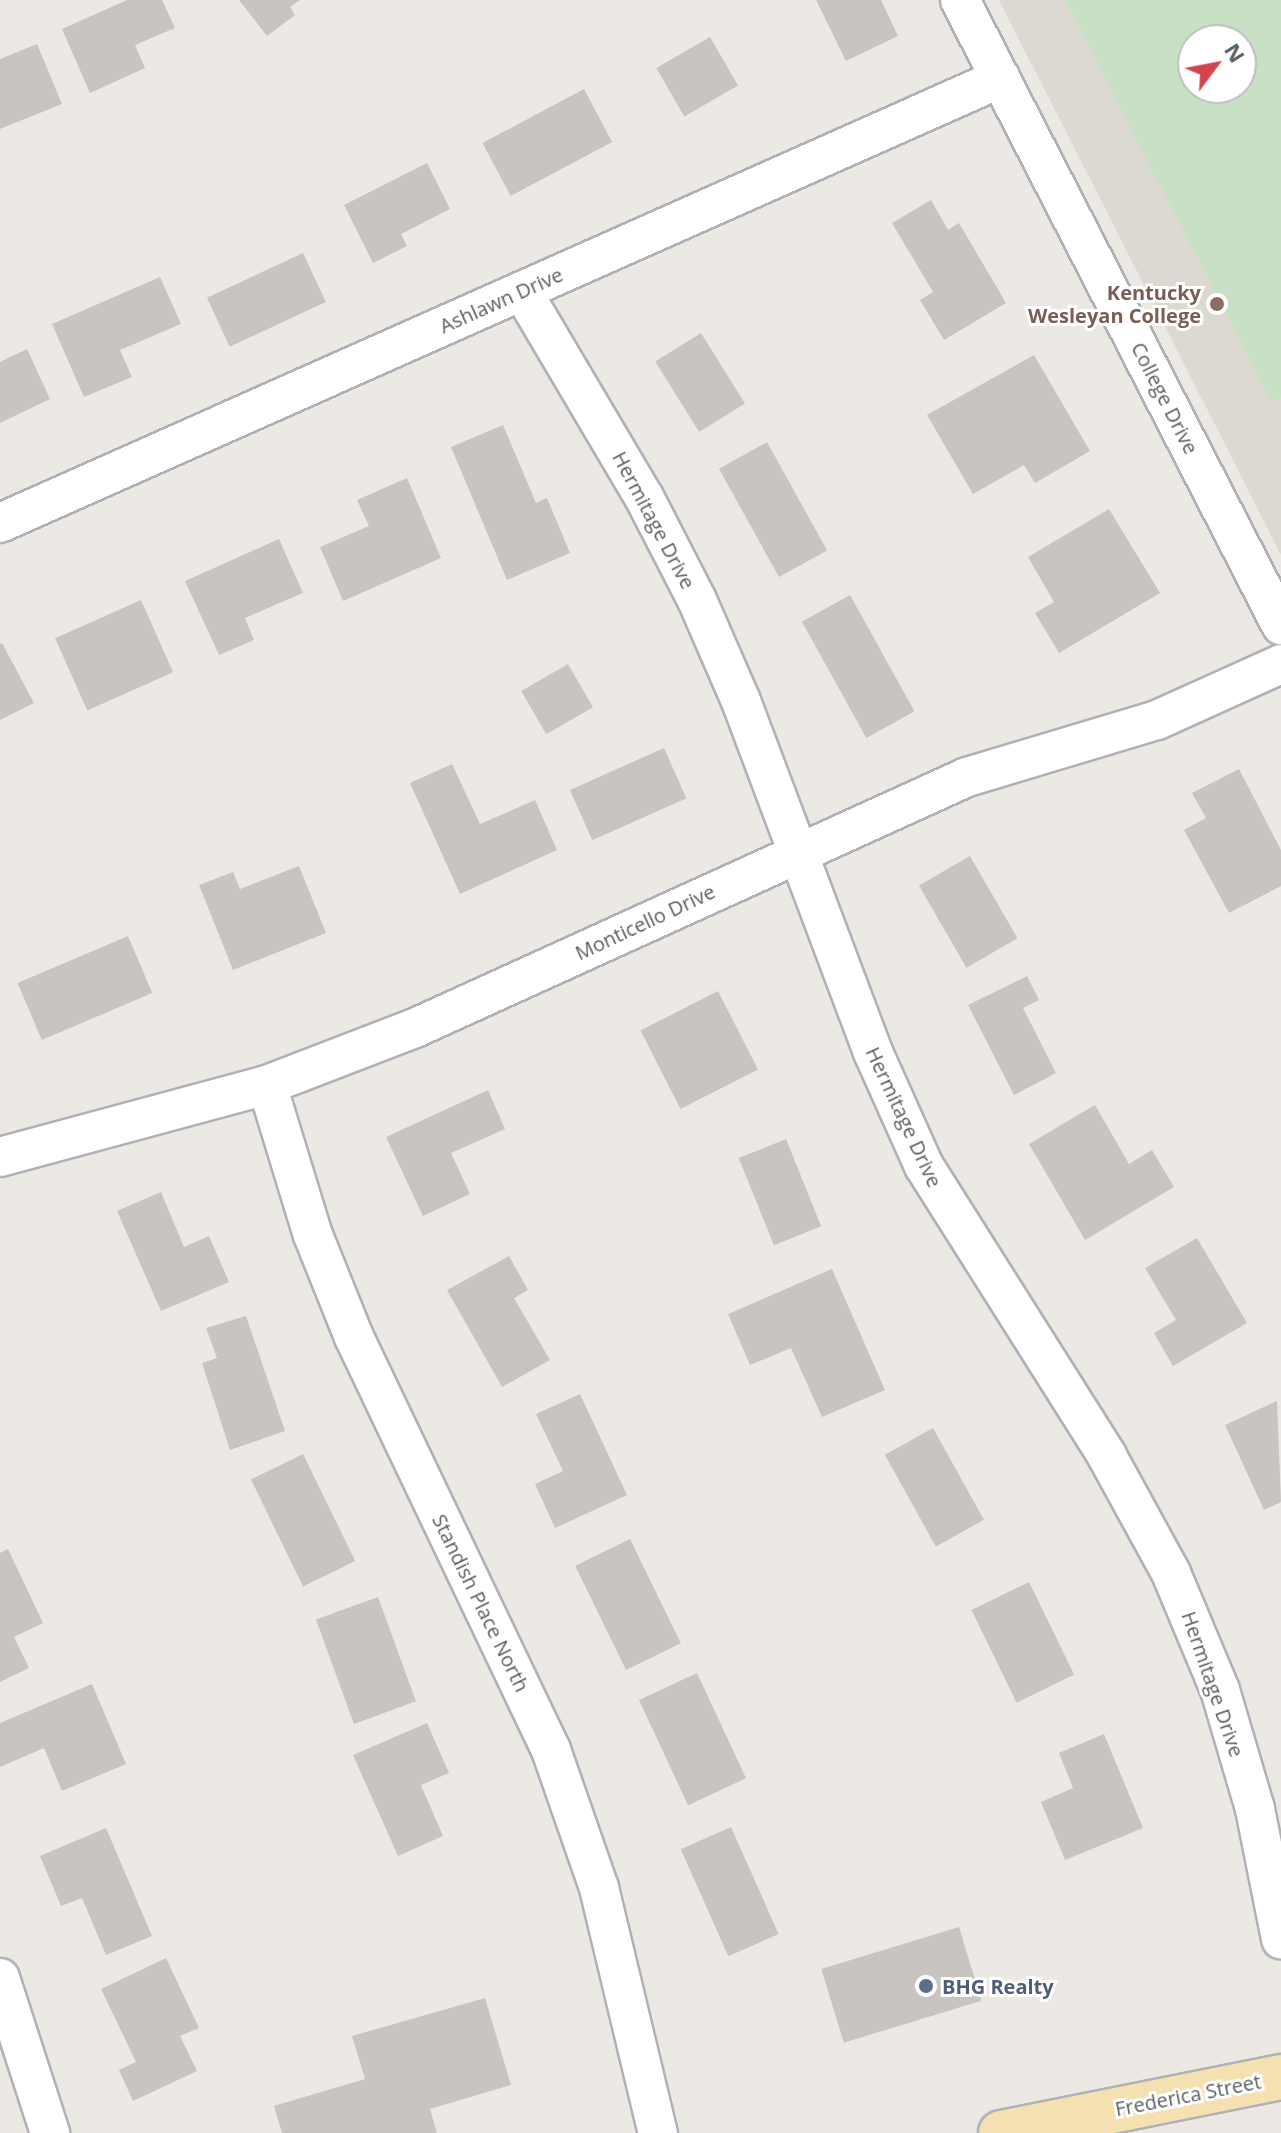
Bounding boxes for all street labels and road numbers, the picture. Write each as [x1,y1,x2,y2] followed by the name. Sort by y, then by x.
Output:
[436,262,566,338] street label: Ashlawn Drive
[1127,338,1203,458] street label: College Drive
[608,447,700,593] street label: Hermitage Drive
[571,879,719,965] street label: Monticello Drive
[861,1043,947,1191] street label: Hermitage Drive
[428,1510,534,1696] street label: Standish Place North
[1177,1608,1249,1760] street label: Hermitage Drive
[1113,2069,1263,2121] street label: Frederica Street

